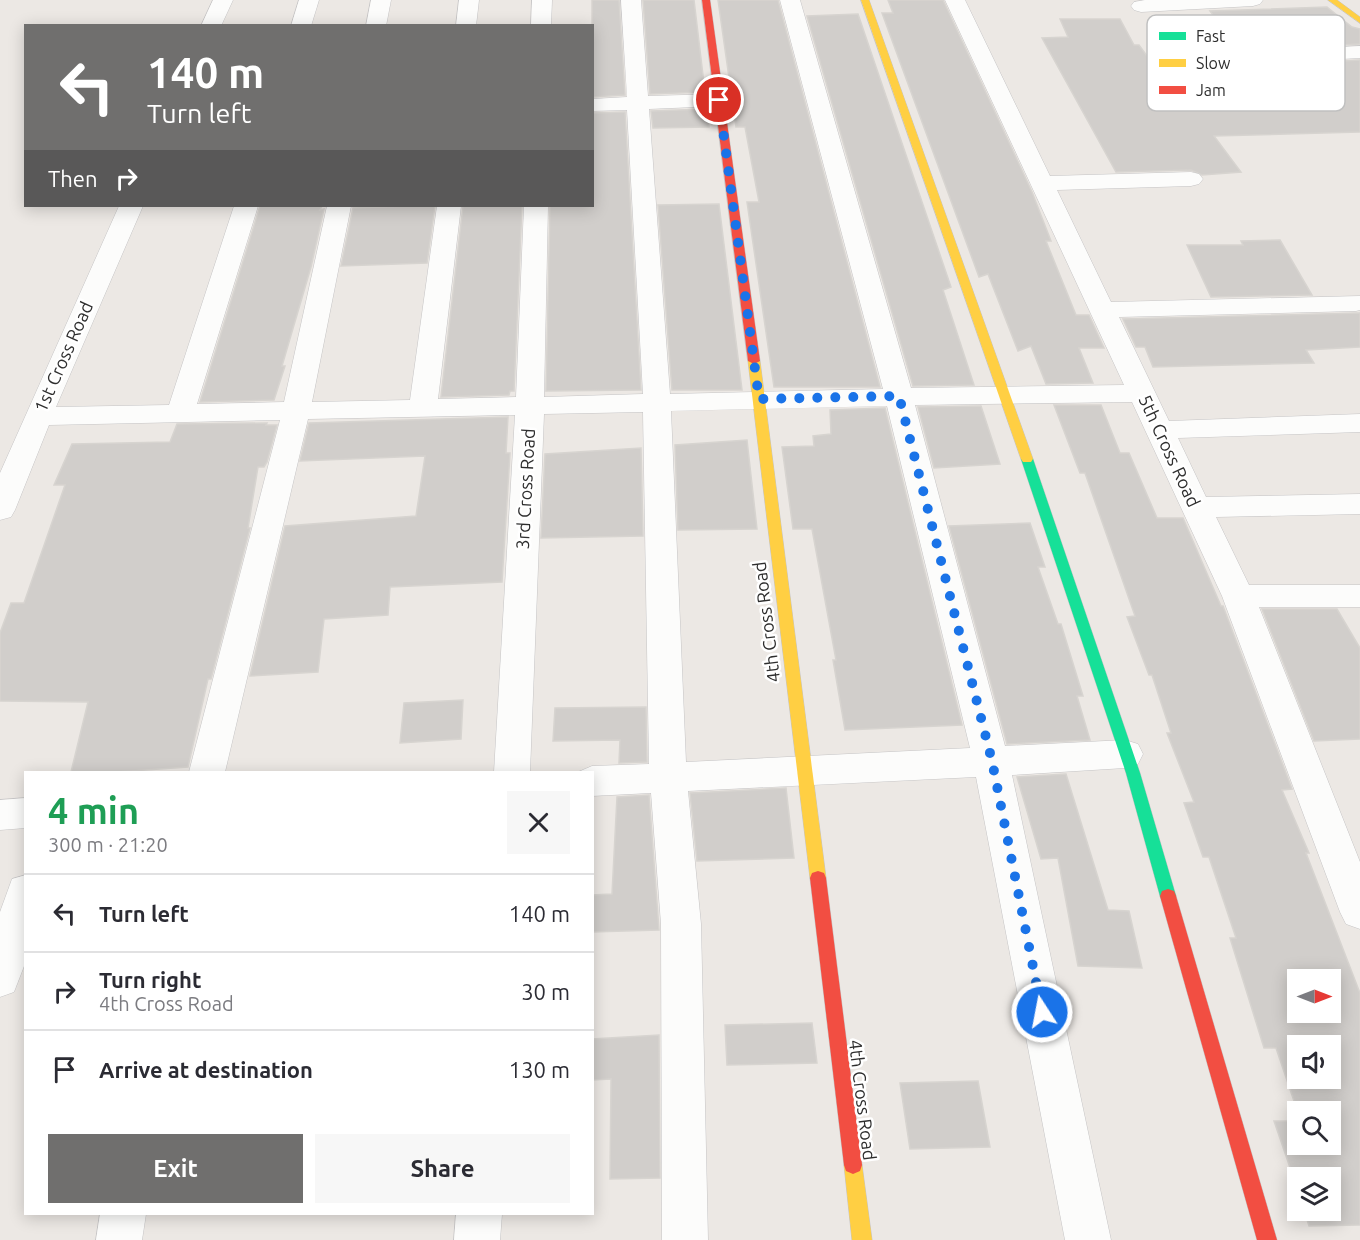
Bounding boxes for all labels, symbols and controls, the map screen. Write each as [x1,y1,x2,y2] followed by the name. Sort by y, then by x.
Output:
[1147,15,1345,111] legend
[1196,27,1226,45] text: Fast
[48,48,126,126] icon: left
[147,49,264,96] text: 140 m
[1196,54,1231,72] text: Slow
[693,74,744,125] pin
[1196,81,1226,99] text: Jam
[702,83,735,116] icon: arrive
[147,98,251,128] text: Turn left
[110,162,143,195] icon: right
[48,166,98,191] text: Then
[30,298,96,415] street label: 1st Cross Road
[1135,391,1205,510] street label: 5th Cross Road
[512,428,538,550] street label: 3rd Cross Road
[749,561,783,684] street label: 4th Cross Road
[48,790,139,831] text: 4 min
[507,791,570,854] button: close
[48,833,168,856] text: 300 m · 21:20
[48,897,81,930] icon: left
[99,901,189,926] text: Turn left
[509,901,570,926] text: 140 m
[99,967,201,992] text: Turn right
[1287,969,1341,1023] north arrow
[1287,969,1341,1221] map controls
[48,975,81,1008] icon: right
[521,979,570,1004] text: 30 m
[1010,980,1074,1044] position arrow
[99,992,234,1015] text: 4th Cross Road
[1287,1035,1341,1089] button: sound
[846,1038,880,1161] street label: 4th Cross Road
[48,1053,81,1086] icon: arrive
[99,1057,313,1082] text: Arrive at destination
[509,1057,570,1082] text: 130 m
[1287,1101,1341,1155] button: search
[48,1134,303,1203] button: Exit
[315,1134,570,1203] button: Share
[1287,1167,1341,1221] button: layers

